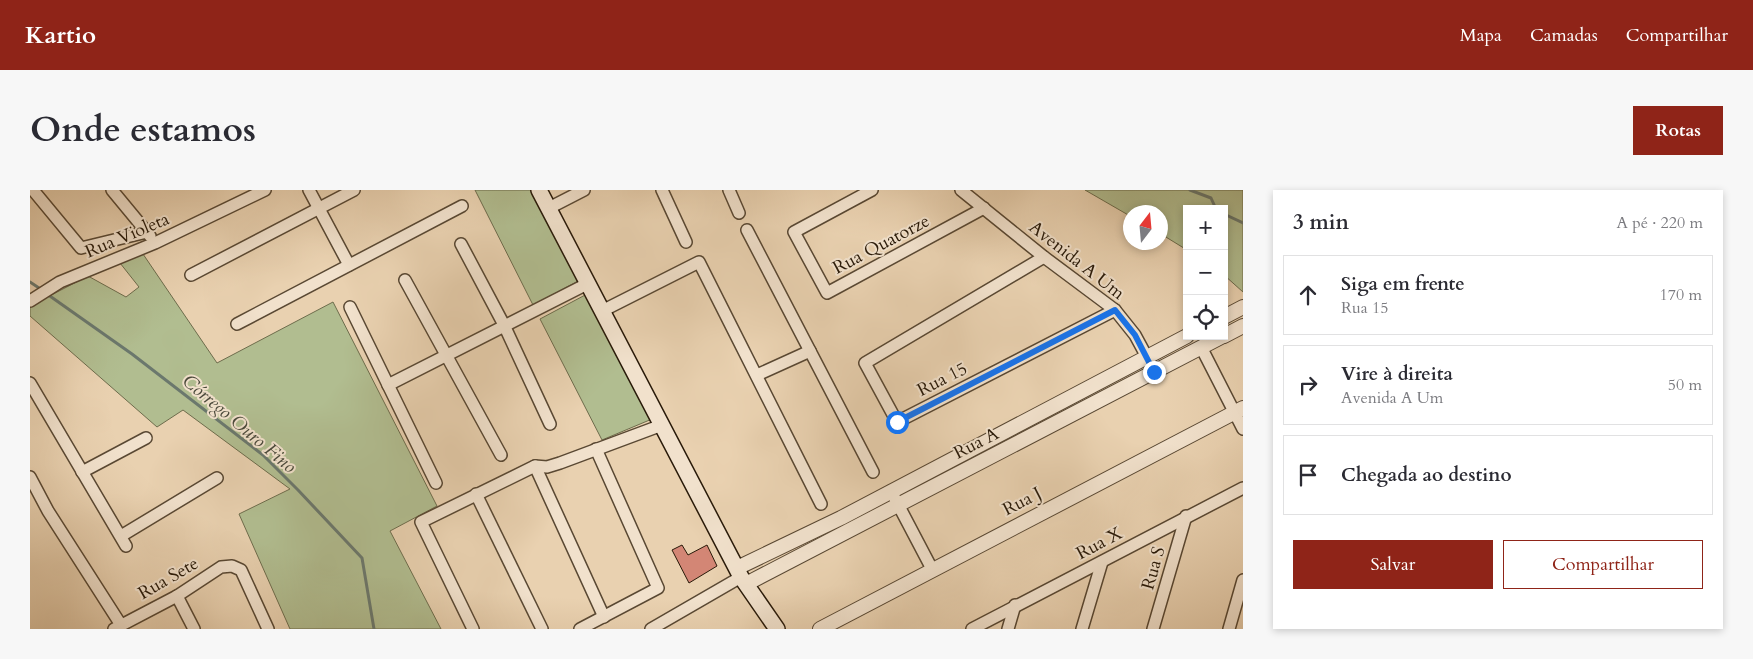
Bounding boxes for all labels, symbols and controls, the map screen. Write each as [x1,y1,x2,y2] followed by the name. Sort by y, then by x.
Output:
[25,19,96,52] text: Kartio
[1460,23,1502,48] text: Mapa
[1530,23,1598,48] text: Camadas
[1626,23,1728,48] text: Compartilhar
[30,106,256,154] text: Onde estamos
[1633,106,1723,155] button: Rotas
[1123,205,1168,250] north arrow
[1183,205,1228,340] map controls
[1183,205,1228,250] button: +
[81,206,173,264] street label: Rua Violeta
[828,208,934,280] street label: Rua Quatorze
[1293,208,1349,237] text: 3 min
[1616,212,1703,234] text: A pé · 220 m
[1024,215,1130,306] street label: Avenida A Um
[1183,250,1228,295] button: −
[1341,271,1465,297] text: Siga em frente
[1294,281,1322,309] icon: ahead
[1660,284,1702,306] text: 170 m
[1183,295,1228,340] button: locate
[1341,297,1388,319] text: Rua 15
[913,356,972,403] street label: Rua 15
[1143,361,1166,384] route end
[1341,361,1453,387] text: Vire à direita
[177,368,302,479] water label: Córrego Ouro Fino
[1294,371,1322,399] icon: right
[1668,374,1702,396] text: 50 m
[1341,387,1443,409] text: Avenida A Um
[886,411,909,434] route start
[949,421,1003,465] street label: Rua A
[1294,461,1322,489] icon: arrive
[1341,462,1512,488] text: Chegada ao destino
[998,481,1046,522] street label: Rua J
[1072,520,1128,566] street label: Rua X
[1293,540,1493,589] button: Salvar
[1503,540,1703,589] button: Compartilhar
[1135,544,1172,593] street label: Rua S
[133,551,203,606] street label: Rua Sete

